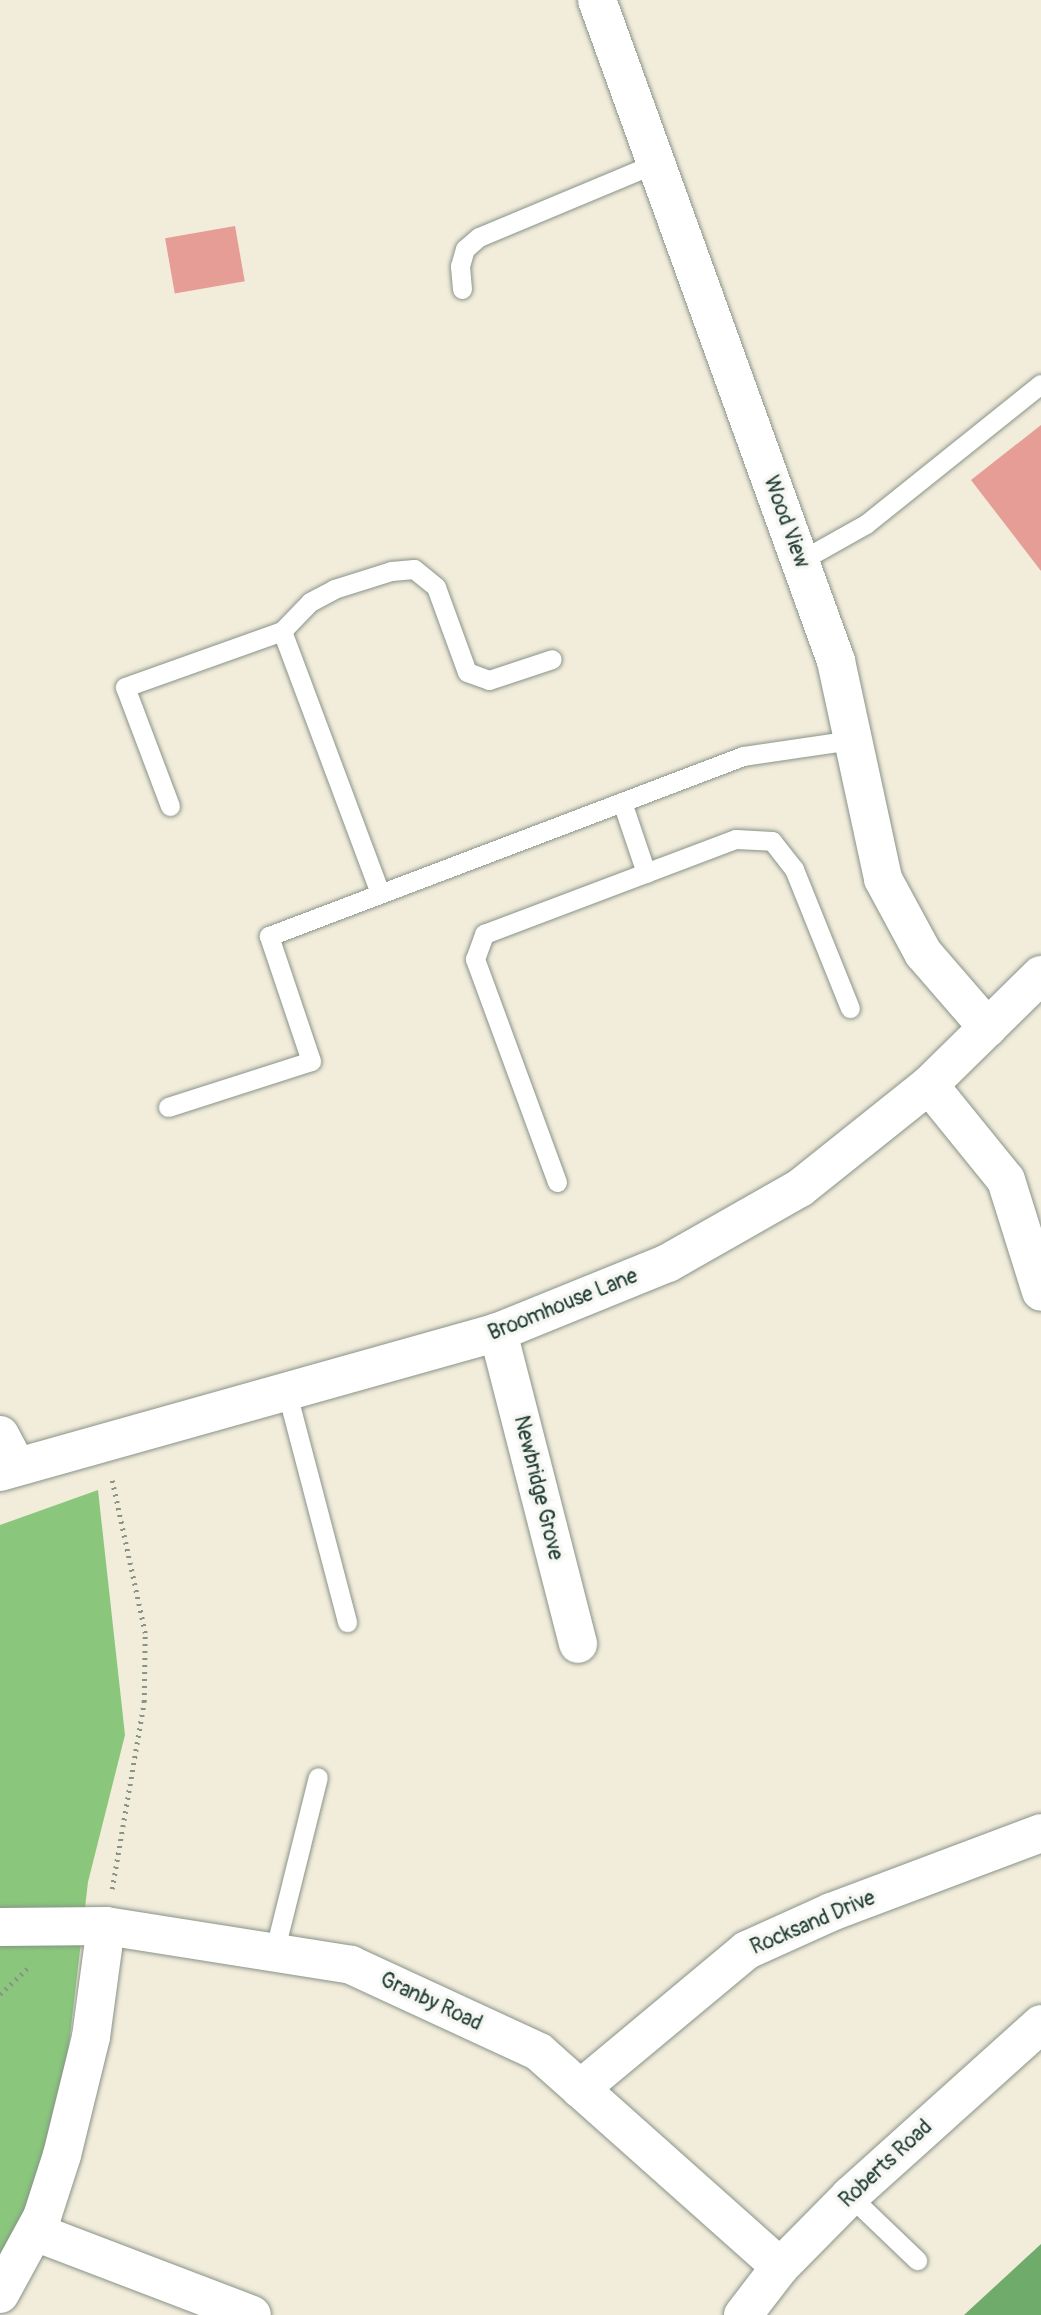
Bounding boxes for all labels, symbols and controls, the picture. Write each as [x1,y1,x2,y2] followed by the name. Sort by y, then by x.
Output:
[758,472,814,572] street label: Wood View
[485,1264,641,1346] street label: Broomhouse Lane
[508,1413,568,1563] street label: Newbridge Grove
[747,1885,879,1961] street label: Rocksand Drive
[376,1967,486,2037] street label: Granby Road
[834,2115,938,2213] street label: Roberts Road

